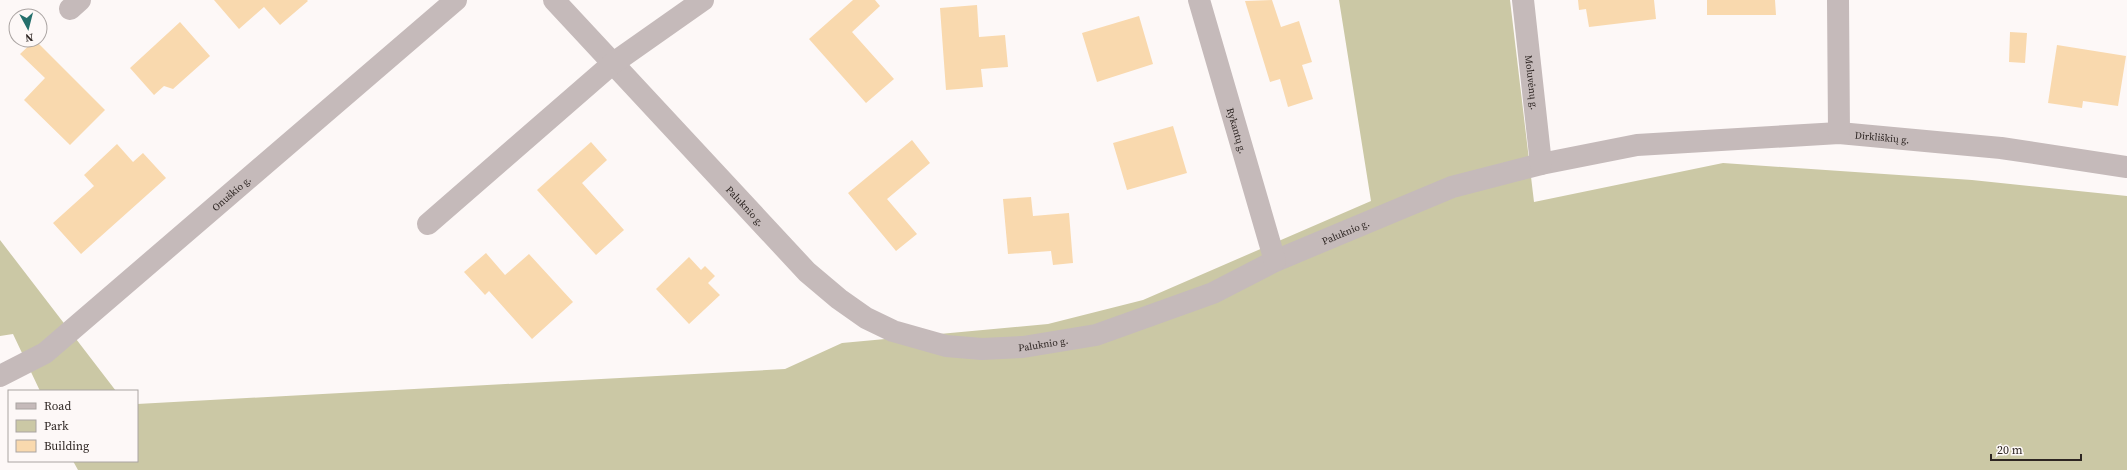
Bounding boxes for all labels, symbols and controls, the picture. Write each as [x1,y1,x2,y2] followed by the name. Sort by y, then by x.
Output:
[8,8,48,48] north arrow
[24,29,34,45] text: N
[1522,54,1541,111] street label: Moluvėnų g.
[1224,106,1249,155] street label: Rykantų g.
[1854,128,1910,146] street label: Dirkliškių g.
[209,173,254,214] street label: Onuškio g.
[723,183,767,229] street label: Paluknio g.
[1320,216,1371,248] street label: Paluknio g.
[1018,334,1069,354] street label: Paluknio g.
[8,390,138,462] legend
[44,398,71,414] text: Road
[44,418,69,434] text: Park
[1991,436,2081,462] scale bar
[44,438,89,454] text: Building
[1997,442,2023,458] text: 20 m

